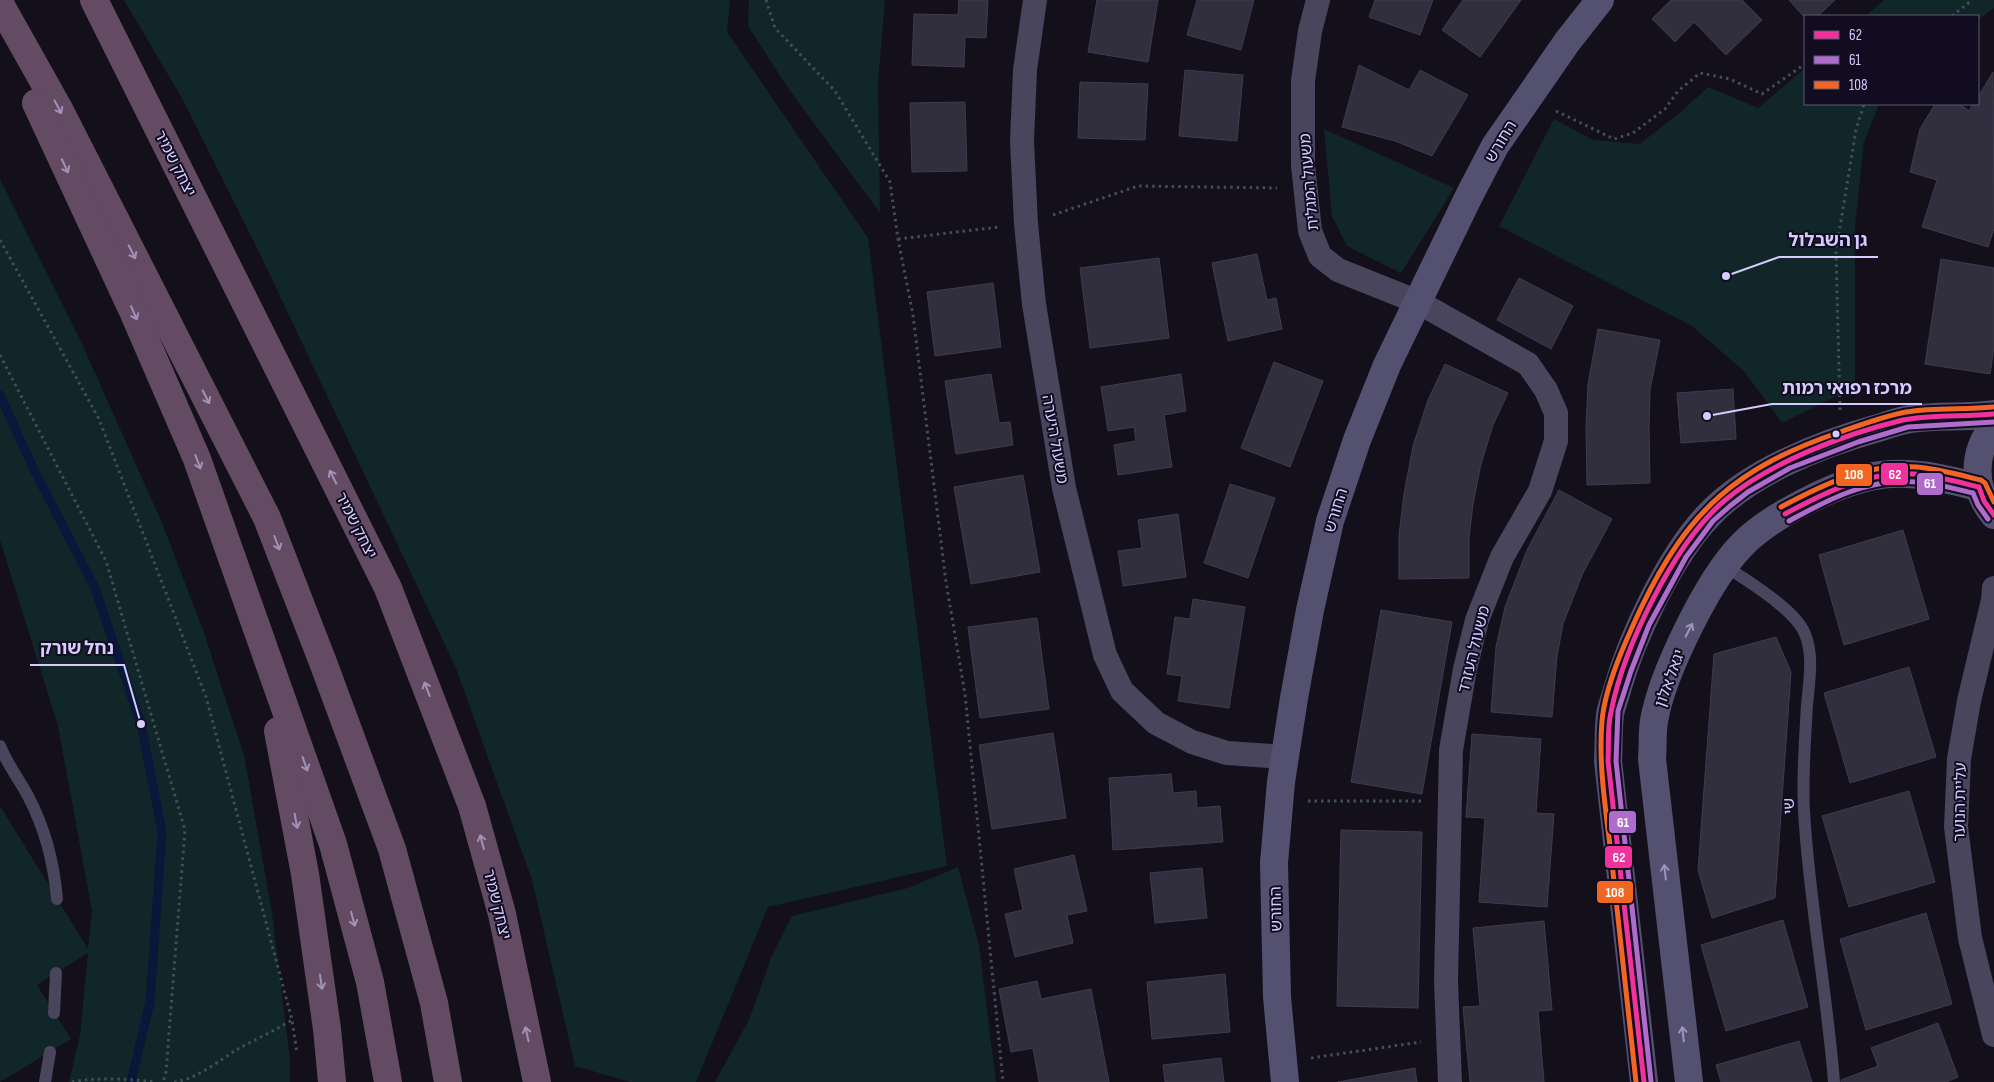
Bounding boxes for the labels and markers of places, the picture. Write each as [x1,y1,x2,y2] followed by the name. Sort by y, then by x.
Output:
[1779,224,1878,257] callout: גן השבלול
[1772,371,1922,404] callout: מרכז רפואי רמות
[1831,429,1841,439] unlabelled marker
[30,632,124,665] callout: נחל שורק

